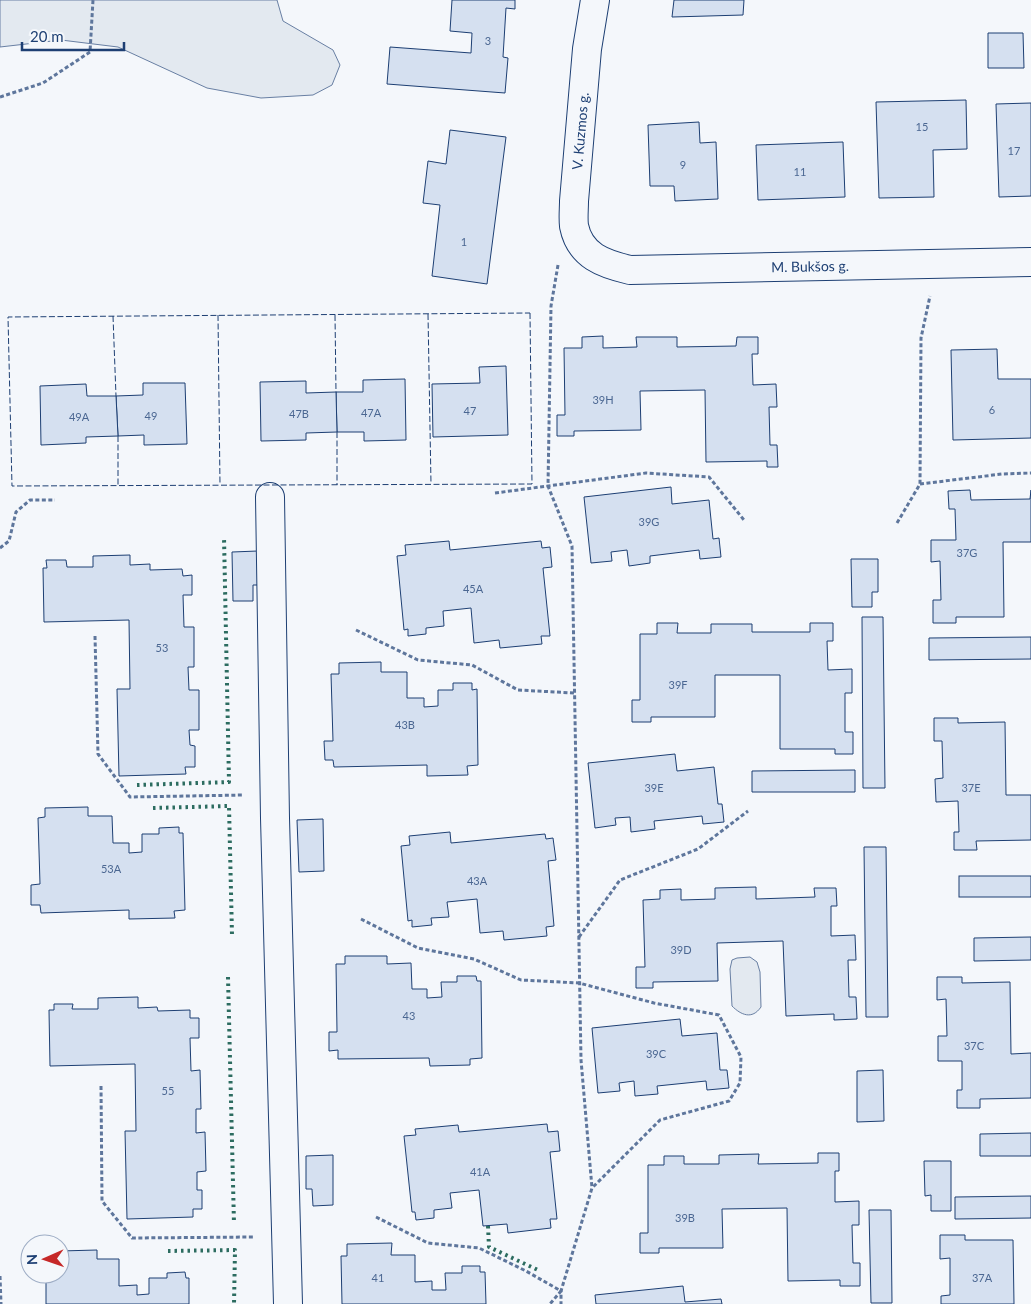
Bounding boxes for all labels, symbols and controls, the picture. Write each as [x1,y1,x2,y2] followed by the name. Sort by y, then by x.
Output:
[22,20,125,52] scale bar
[30,27,64,45] text: 20 m
[485,34,491,47] house number: 3
[568,91,592,171] street label: V. Kuzmos g.
[916,120,928,133] house number: 15
[1008,144,1020,157] house number: 17
[680,158,686,171] house number: 9
[794,165,806,178] house number: 11
[461,235,467,248] house number: 1
[771,257,849,275] street label: M. Bukšos g.
[592,393,614,406] house number: 39H
[989,403,995,416] house number: 6
[464,404,476,417] house number: 47
[361,406,382,419] house number: 47A
[289,407,309,420] house number: 47B
[145,409,157,422] house number: 49
[69,410,90,423] house number: 49A
[639,515,659,528] house number: 39G
[957,546,977,559] house number: 37G
[463,582,484,595] house number: 45A
[156,641,168,654] house number: 53
[669,678,687,691] house number: 39F
[395,718,415,731] house number: 43B
[644,781,664,794] house number: 39E
[961,781,981,794] house number: 37E
[101,862,122,875] house number: 53A
[467,874,488,887] house number: 43A
[670,943,692,956] house number: 39D
[403,1009,415,1022] house number: 43
[964,1039,985,1052] house number: 37C
[646,1047,667,1060] house number: 39C
[162,1084,174,1097] house number: 55
[470,1165,491,1178] house number: 41A
[675,1211,695,1224] house number: 39B
[20,1234,70,1284] north arrow
[23,1254,40,1265] text: N
[372,1271,384,1284] house number: 41
[972,1271,993,1284] house number: 37A

